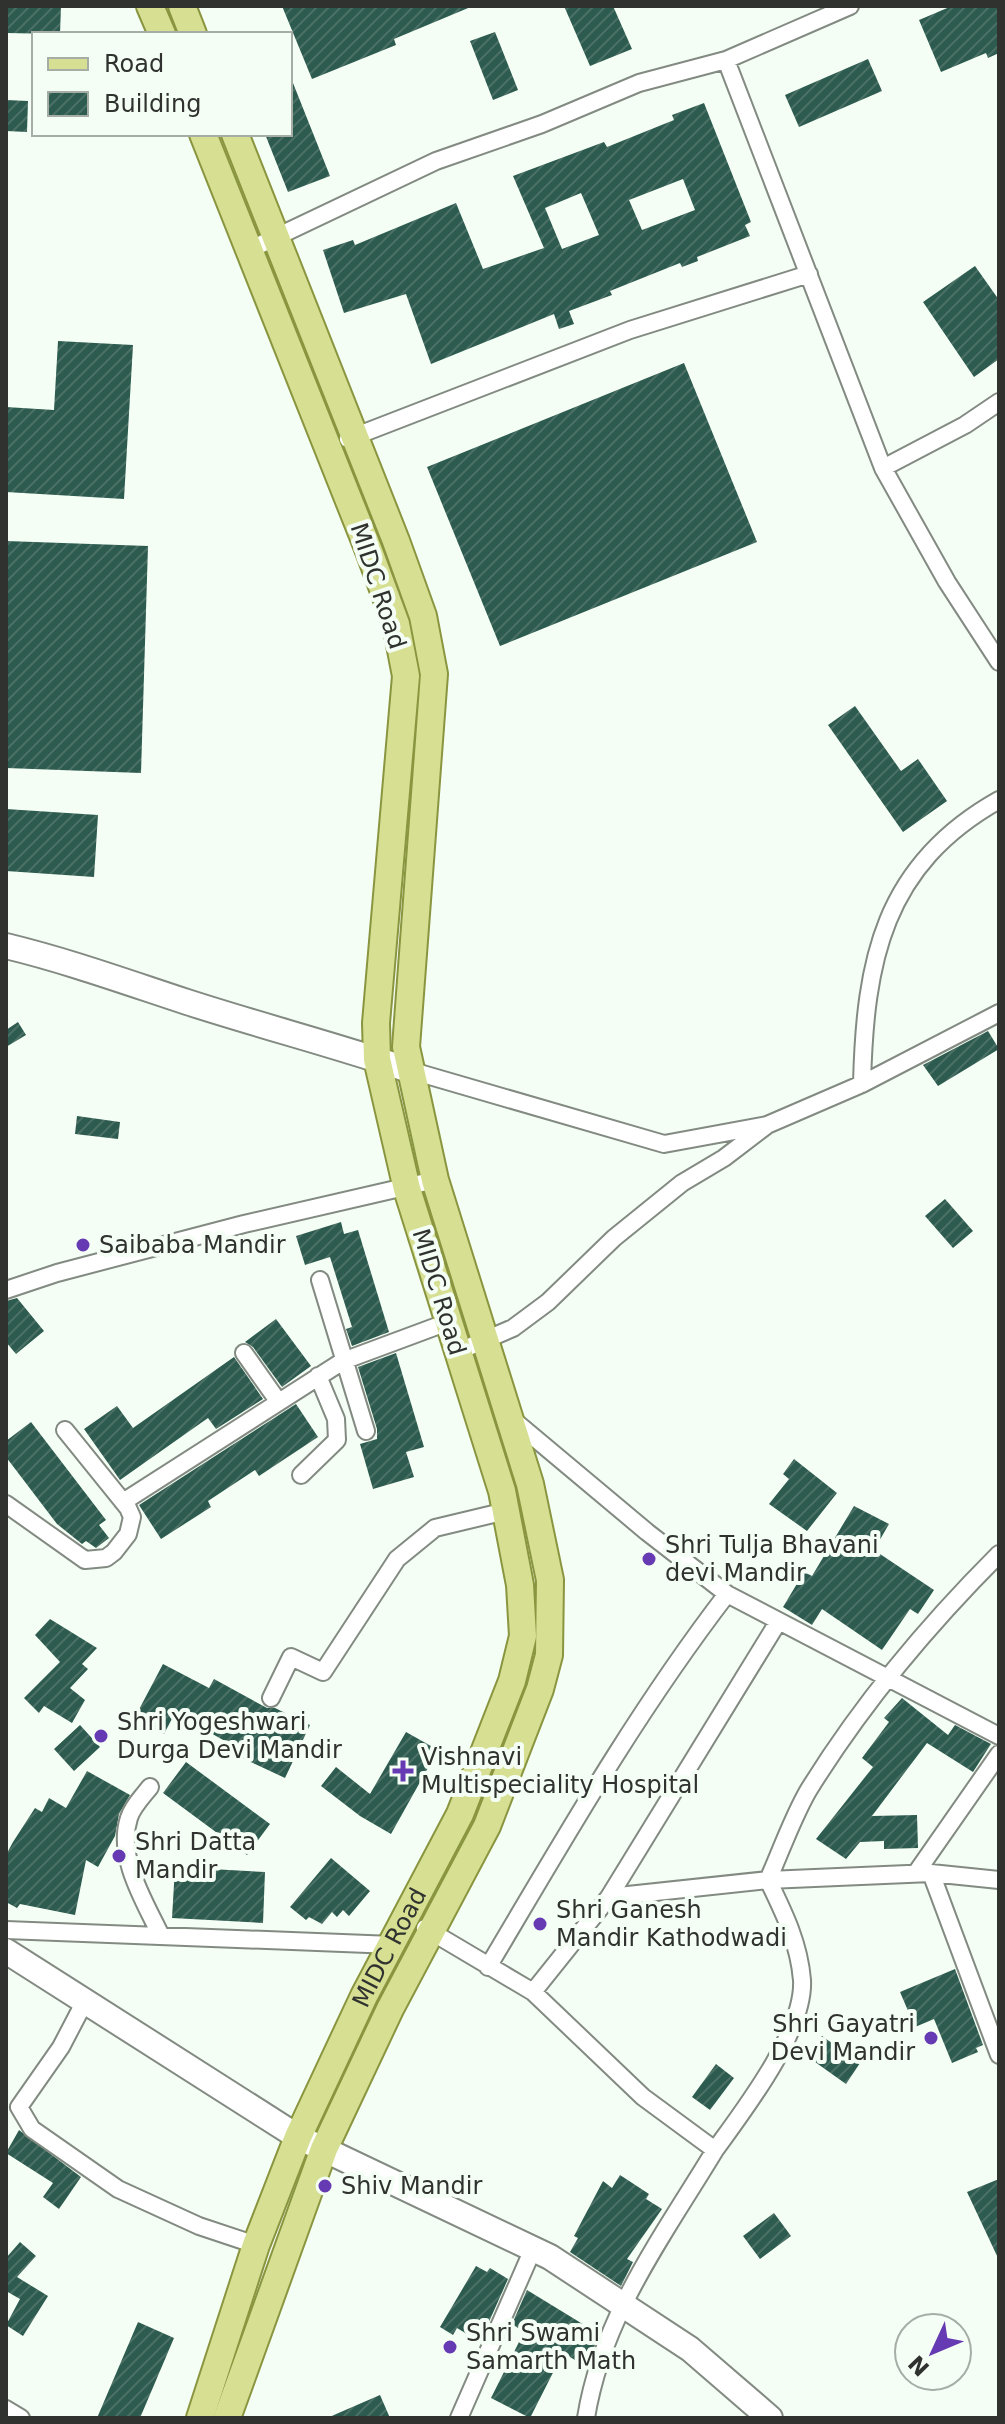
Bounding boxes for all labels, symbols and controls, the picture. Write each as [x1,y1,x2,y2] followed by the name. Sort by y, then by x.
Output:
[32,32,292,136] legend
[104,50,164,78] text: Road
[104,90,201,118] text: Building
[344,519,412,653] street label: MIDC Road
[406,1225,472,1359] street label: MIDC Road
[99,1231,286,1259] place label: Saibaba Mandir
[74,1236,92,1254] marker: Saibaba Mandir
[665,1531,879,1587] place label: Shri Tulja Bhavani devi Mandir
[640,1550,658,1568] marker: Shri Tulja Bhavani devi Mandir
[117,1708,342,1764] place label: Shri Yogeshwari Durga Devi Mandir
[92,1727,110,1745] marker: Shri Yogeshwari Durga Devi Mandir
[421,1743,699,1799] place label: Vishnavi Multispeciality Hospital
[392,1760,414,1782] marker: Vishnavi Multispeciality Hospital
[135,1828,256,1884] place label: Shri Datta Mandir
[110,1847,128,1865] marker: Shri Datta Mandir
[347,1883,432,2012] street label: MIDC Road
[556,1896,787,1952] place label: Shri Ganesh Mandir Kathodwadi
[531,1915,549,1933] marker: Shri Ganesh Mandir Kathodwadi
[771,2010,915,2066] place label: Shri Gayatri Devi Mandir
[922,2029,940,2047] marker: Shri Gayatri Devi Mandir
[341,2172,482,2200] place label: Shiv Mandir
[316,2177,334,2195] marker: Shiv Mandir
[893,2312,973,2392] north arrow
[466,2319,636,2375] place label: Shri Swami Samarth Math
[441,2338,459,2356] marker: Shri Swami Samarth Math
[904,2350,934,2381] text: N

